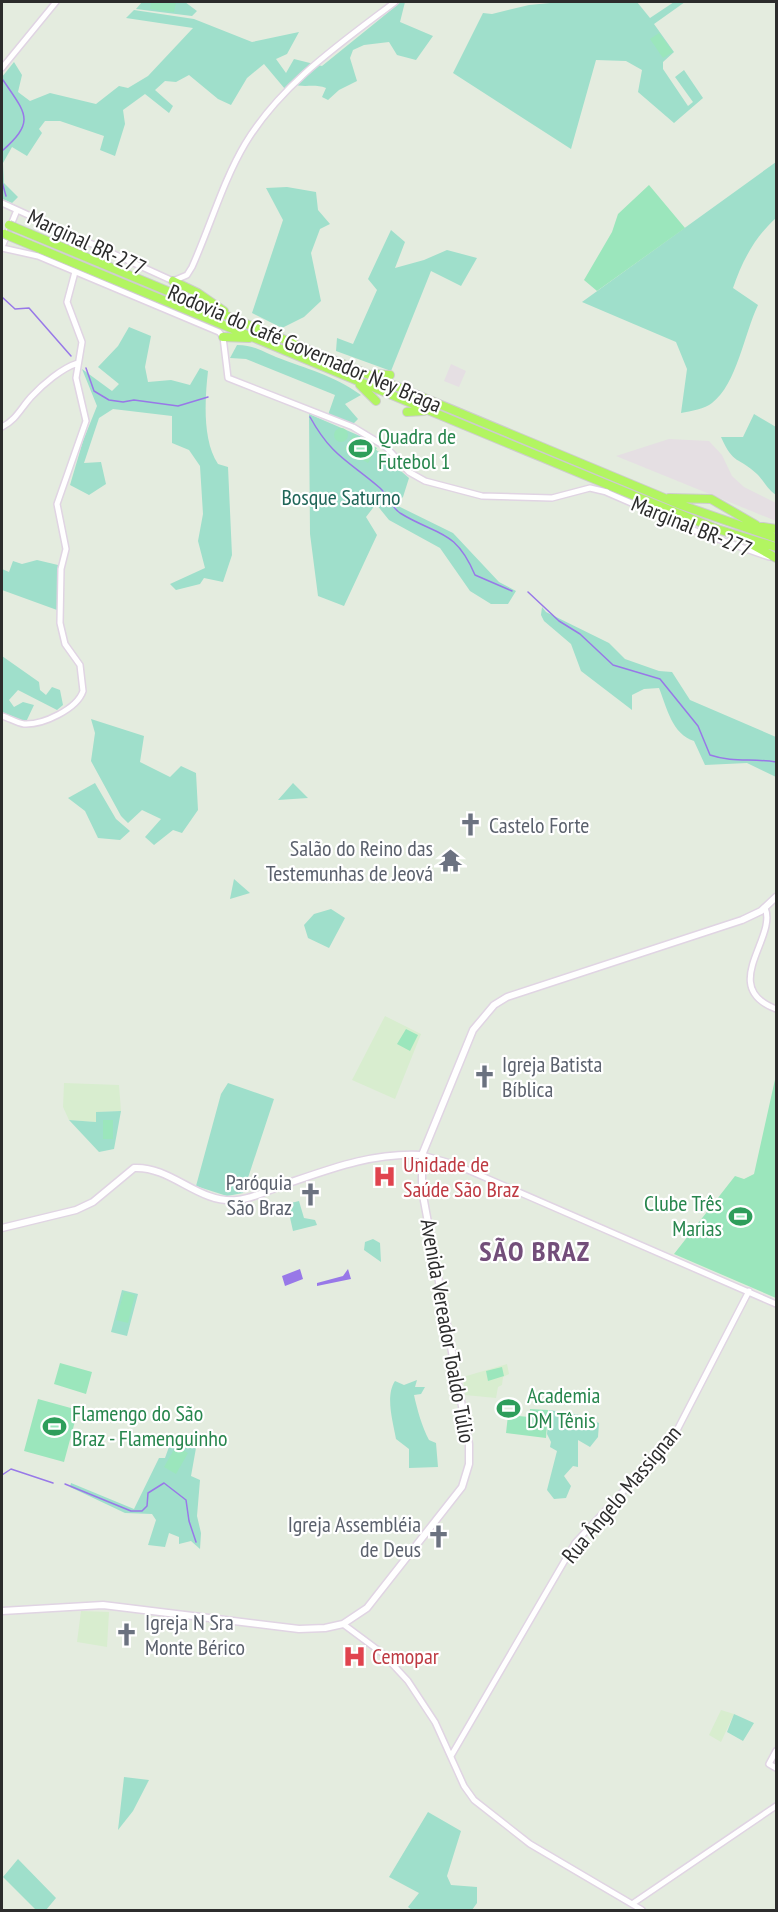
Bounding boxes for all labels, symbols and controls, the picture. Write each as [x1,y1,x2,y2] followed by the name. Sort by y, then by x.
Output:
[23,202,151,282] street label: Marginal BR-277
[164,278,446,418] street label: Rodovia do Café Governador Ney Braga
[378,422,456,475] place label: Quadra de Futebol 1
[347,436,373,462] sports icon: Quadra de Futebol 1
[281,483,401,511] park label: Bosque Saturno
[628,489,756,563] street label: Marginal BR-277
[489,811,589,839] place label: Castelo Forte
[458,812,484,838] church icon: Castelo Forte
[266,834,433,887] place label: Salão do Reino das Testemunhas de Jeová
[438,848,464,874] temple icon: Salão do Reino das Testemunhas de Jeová
[502,1050,602,1103] place label: Igreja Batista Bíblica
[471,1064,497,1090] church icon: Igreja Batista Bíblica
[403,1150,520,1203] place label: Unidade de Saúde São Braz
[372,1164,398,1190] hospital icon: Unidade de Saúde São Braz
[226,1168,292,1221] place label: Paróquia São Braz
[297,1182,323,1208] church icon: Paróquia São Braz
[644,1189,722,1242] place label: Clube Três Marias
[727,1203,753,1229] sports icon: Clube Três Marias
[414,1217,482,1445] street label: Avenida Vereador Toaldo Túlio
[479,1232,591,1269] district label: SÃO BRAZ
[527,1381,600,1434] place label: Academia DM Tênis
[496,1395,522,1421] sports icon: Academia DM Tênis
[72,1399,227,1452] place label: Flamengo do São Braz - Flamenguinho
[41,1413,67,1439] sports icon: Flamengo do São Braz - Flamenguinho
[555,1419,687,1569] street label: Rua Ângelo Massignan
[288,1510,421,1563] place label: Igreja Assembléia de Deus
[426,1524,452,1550] church icon: Igreja Assembléia de Deus
[145,1608,245,1661] place label: Igreja N Sra Monte Bérico
[114,1622,140,1648] church icon: Igreja N Sra Monte Bérico
[372,1642,439,1670] place label: Cemopar
[341,1643,367,1669] hospital icon: Cemopar

